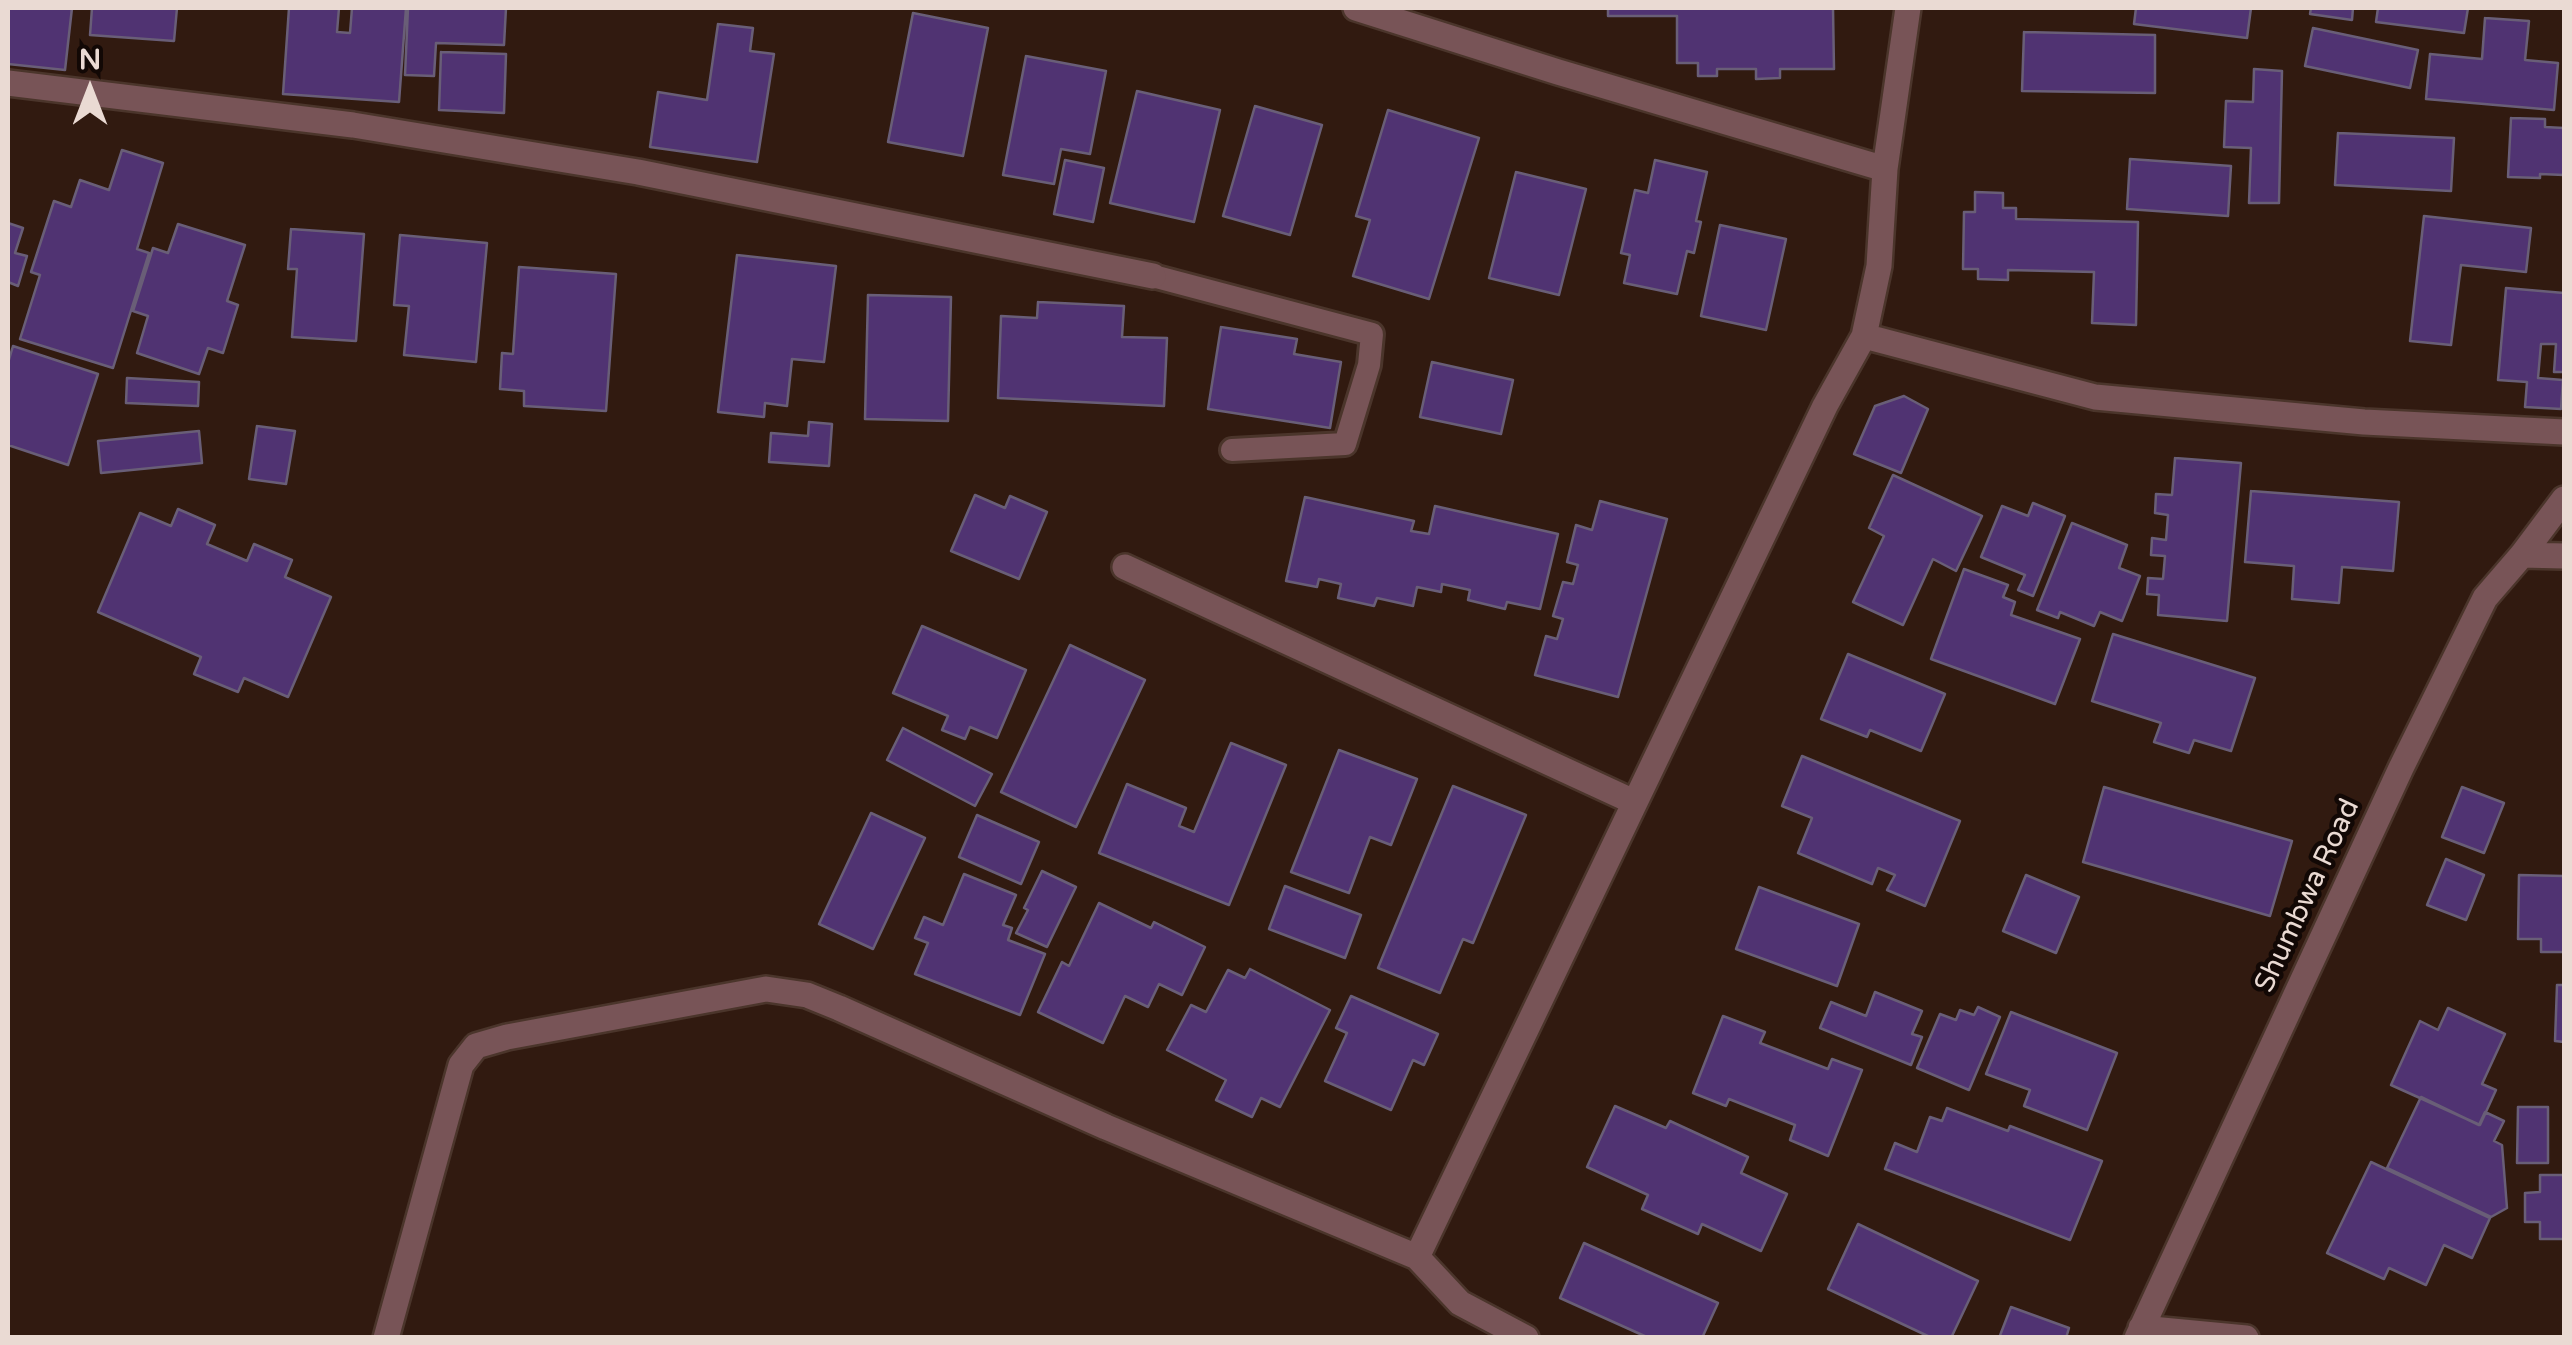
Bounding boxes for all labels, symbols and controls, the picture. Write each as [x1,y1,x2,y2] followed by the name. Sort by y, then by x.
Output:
[40,40,140,140] north arrow
[79,43,101,77] text: N
[2248,794,2368,998] street label: Shumbwa Road

